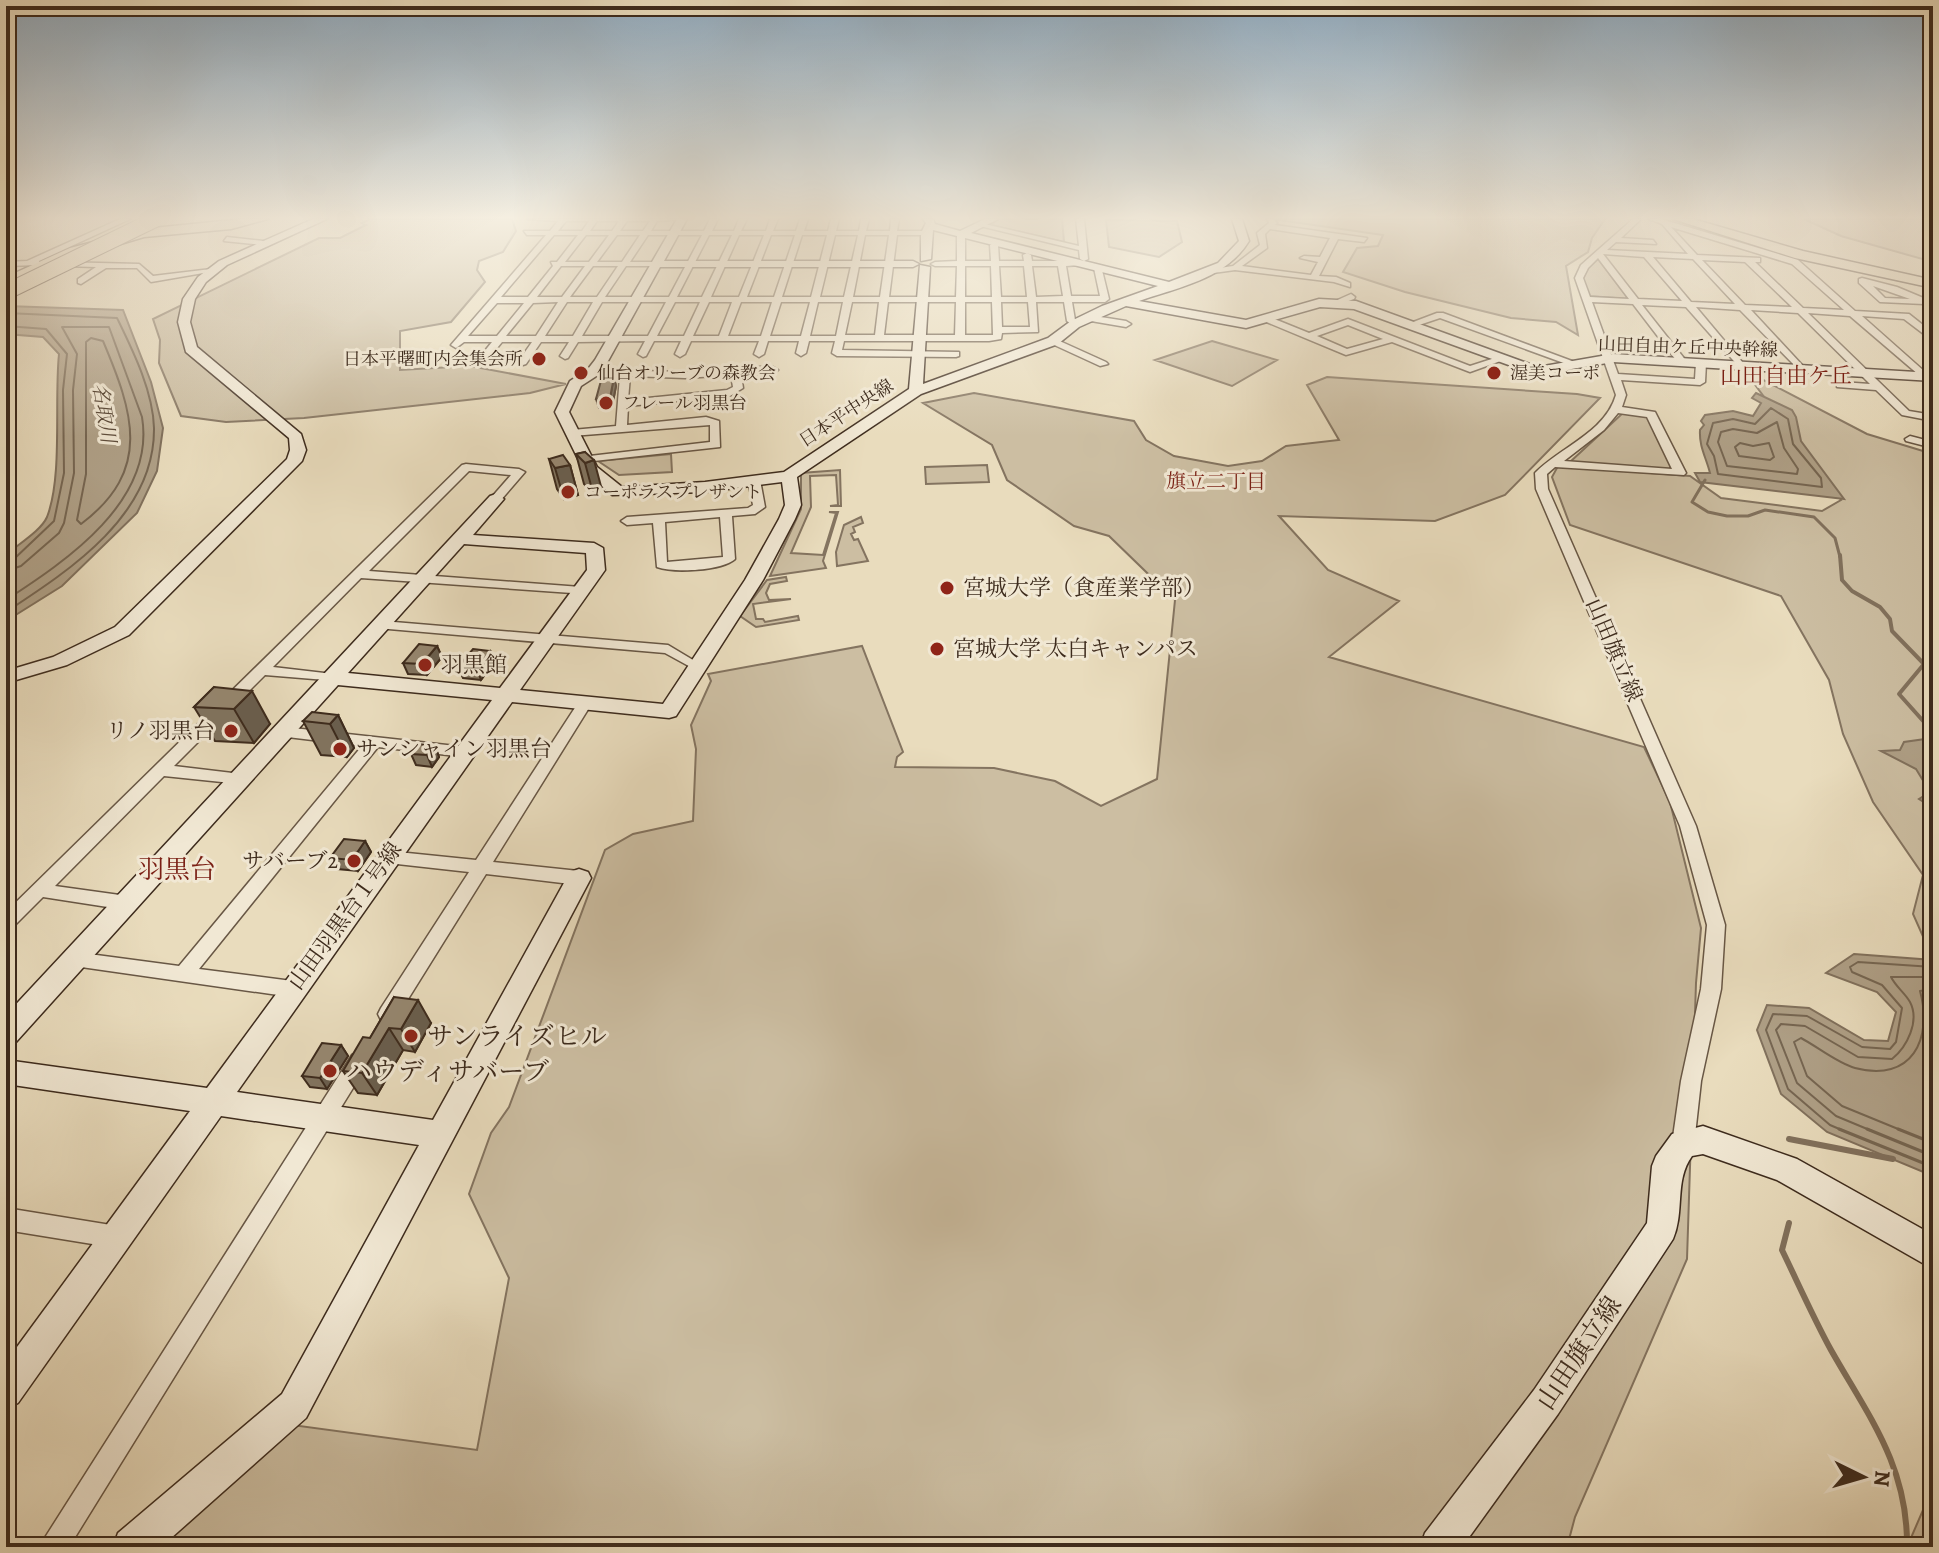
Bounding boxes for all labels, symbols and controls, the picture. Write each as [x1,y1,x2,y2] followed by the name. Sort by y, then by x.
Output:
[1598,332,1778,362] street label: 山田自由ケ丘中央幹線
[343,347,523,371] place label: 日本平曙町内会集会所
[530,350,548,368] marker: 日本平曙町内会集会所
[597,361,776,385] place label: 仙台オリーブの森教会
[1510,361,1600,385] place label: 渥美コーポ
[1720,361,1852,391] district label: 山田自由ケ丘
[572,364,590,382] marker: 仙台オリーブの森教会
[1485,364,1503,382] marker: 渥美コーポ
[794,374,898,452] street label: 日本平中央線
[86,381,122,447] water label: 名取川
[622,391,747,415] place label: フレール羽黒台
[597,394,615,412] marker: フレール羽黒台
[1166,468,1266,495] district label: 旗立二丁目
[584,480,762,504] place label: コーポラスプレザント
[559,483,577,501] marker: コーポラスプレザント
[963,573,1205,603] place label: 宮城大学（食産業学部）
[938,579,956,597] marker: 宮城大学（食産業学部）
[1579,594,1649,706] street label: 山田旗立線
[953,634,1198,664] place label: 宮城大学 太白キャンパス
[928,640,946,658] marker: 宮城大学 太白キャンパス
[441,650,507,680] place label: 羽黒館
[416,656,434,674] marker: 羽黒館
[106,716,215,746] place label: リノ羽黒台
[222,722,240,740] marker: リノ羽黒台
[356,734,552,764] place label: サンシャイン羽黒台
[331,740,349,758] marker: サンシャイン羽黒台
[281,836,409,996] street label: 山田羽黒台１号線
[242,846,338,876] place label: サバーブ2
[138,852,216,887] district label: 羽黒台
[345,852,363,870] marker: サバーブ2
[427,1019,607,1054] place label: サンライズヒル
[402,1027,420,1045] marker: サンライズヒル
[346,1054,549,1089] place label: ハウディサバーブ
[321,1062,339,1080] marker: ハウディサバーブ
[1528,1289,1630,1417] street label: 山田旗立線
[1823,1437,1903,1517] north arrow
[1866,1469,1898,1488] text: N

